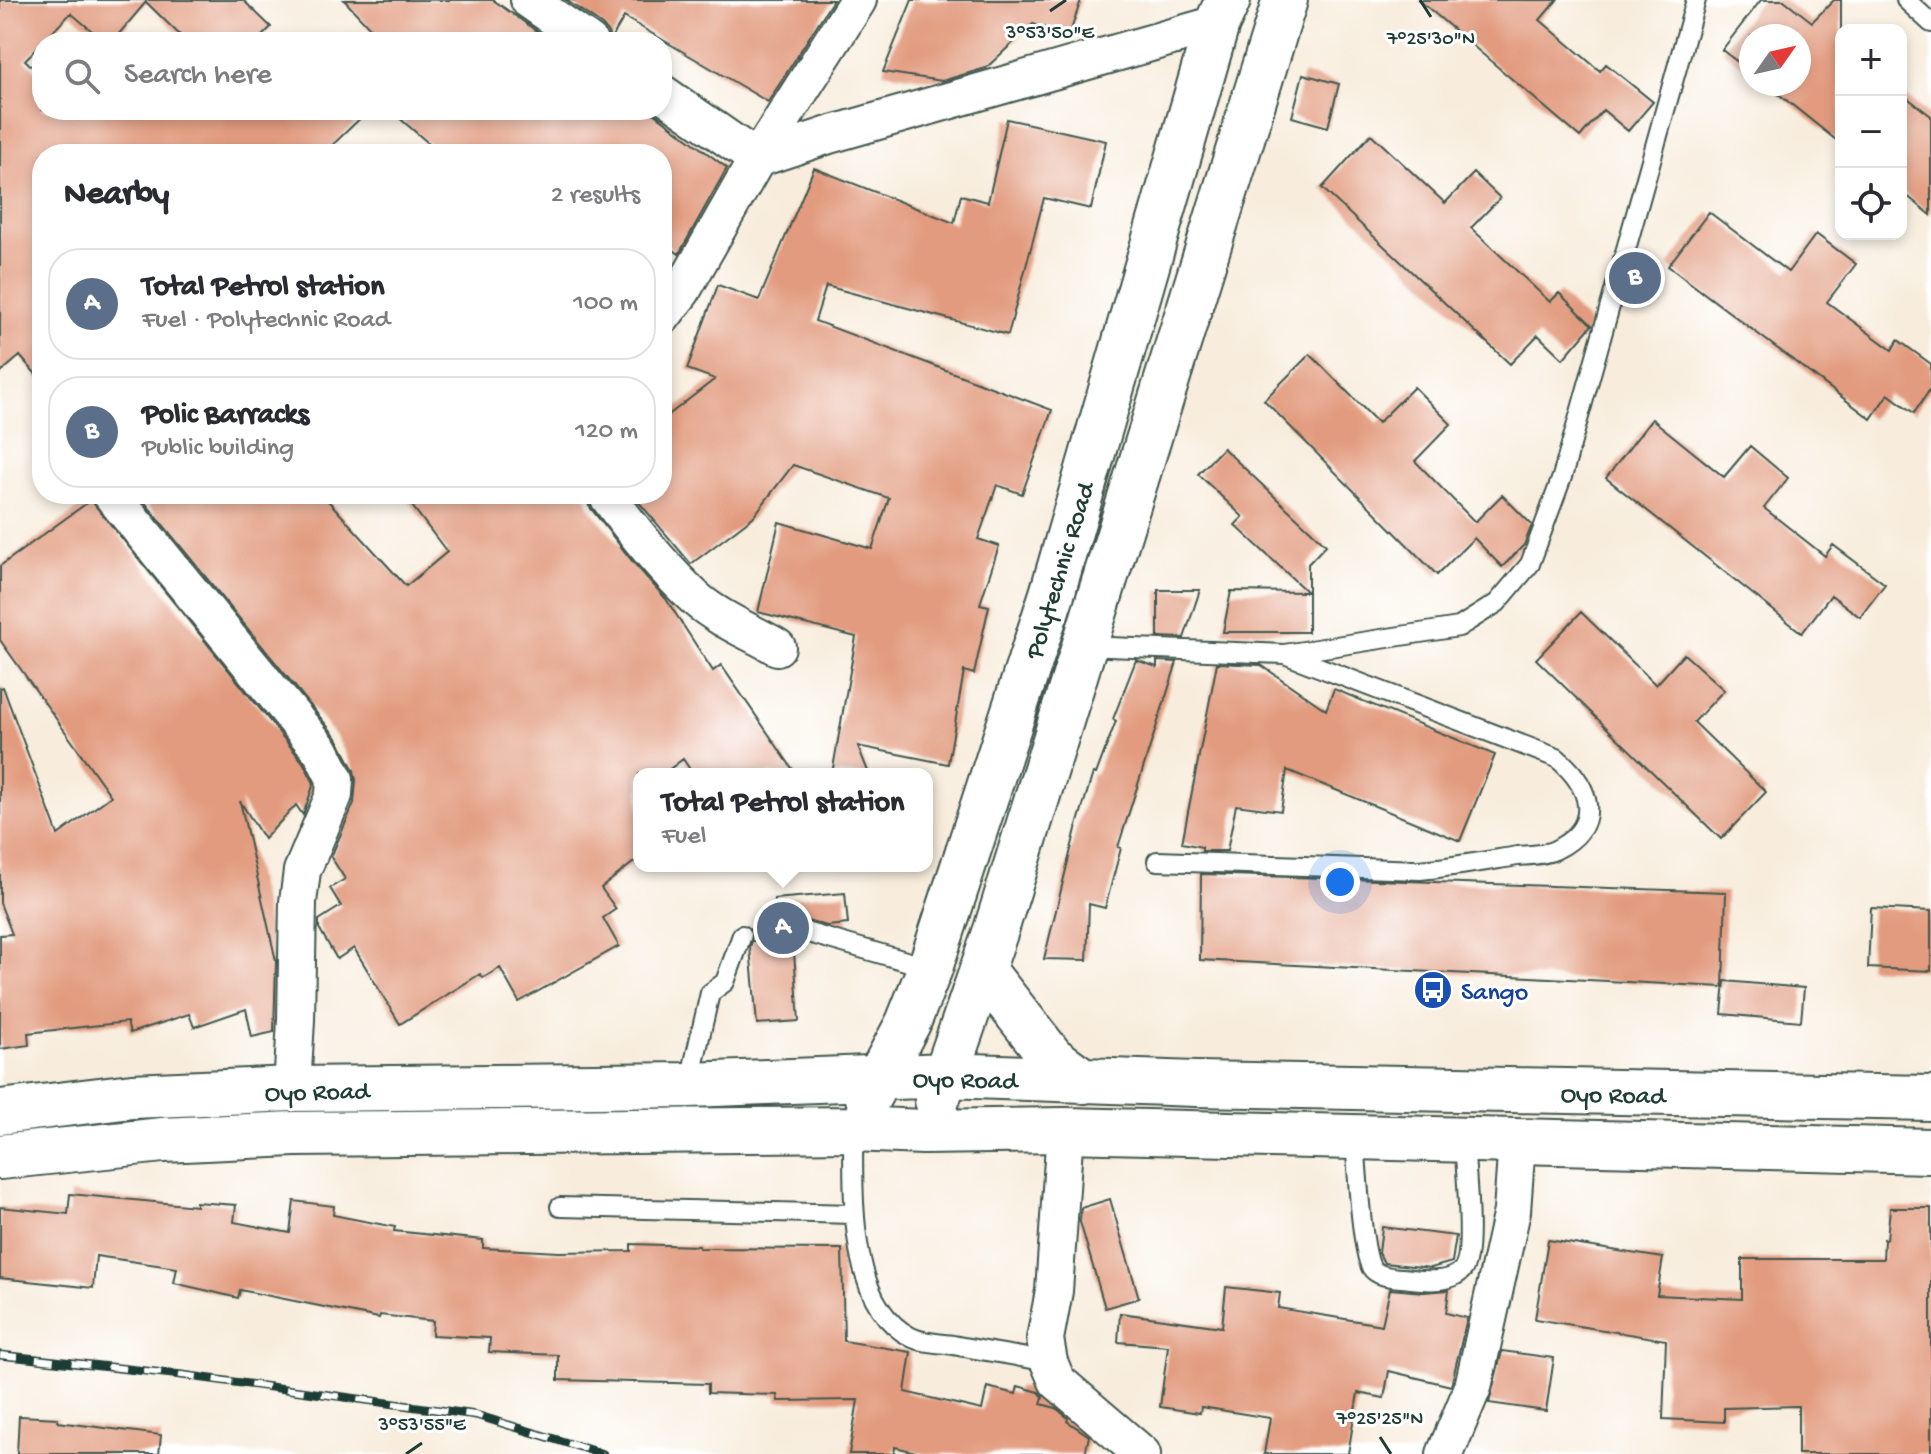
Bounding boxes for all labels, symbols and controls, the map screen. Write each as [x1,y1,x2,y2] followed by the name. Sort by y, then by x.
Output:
[1005,23,1096,46] text: 3°53'50"E
[1739,24,1811,96] north arrow
[1835,24,1907,240] map controls
[1835,24,1907,96] button: +
[1386,29,1475,52] text: 7°25'30"N
[32,32,672,120] search box
[60,54,104,98] icon: search
[124,59,272,94] text: Search here
[1835,96,1907,168] button: −
[1835,168,1907,240] button: locate
[64,176,169,216] text: Nearby
[551,181,640,212] text: 2 results
[1609,248,1661,308] pin: B
[142,271,384,306] text: Total Petrol station
[84,289,100,320] text: A
[573,289,638,320] text: 100 m
[142,306,390,337] text: Fuel · Polytechnic Road
[142,399,309,434] text: Polic Barracks
[85,417,99,448] text: B
[575,417,638,448] text: 120 m
[142,434,294,465] text: Public building
[1020,478,1104,664] street label: Polytechnic Road
[633,768,933,872] popup
[662,787,904,822] text: Total Petrol station
[662,822,706,853] text: Fuel
[1320,862,1360,902] your location
[757,898,809,958] pin: A
[1412,969,1454,1011] bus stop icon: Sango
[1461,979,1528,1010] place label: Sango
[912,1066,1019,1099] street label: Oyo Road
[264,1078,372,1111] street label: Oyo Road
[1560,1081,1667,1114] street label: Oyo Road
[1336,1409,1423,1432] text: 7°25'25"N
[377,1415,467,1438] text: 3°53'55"E

